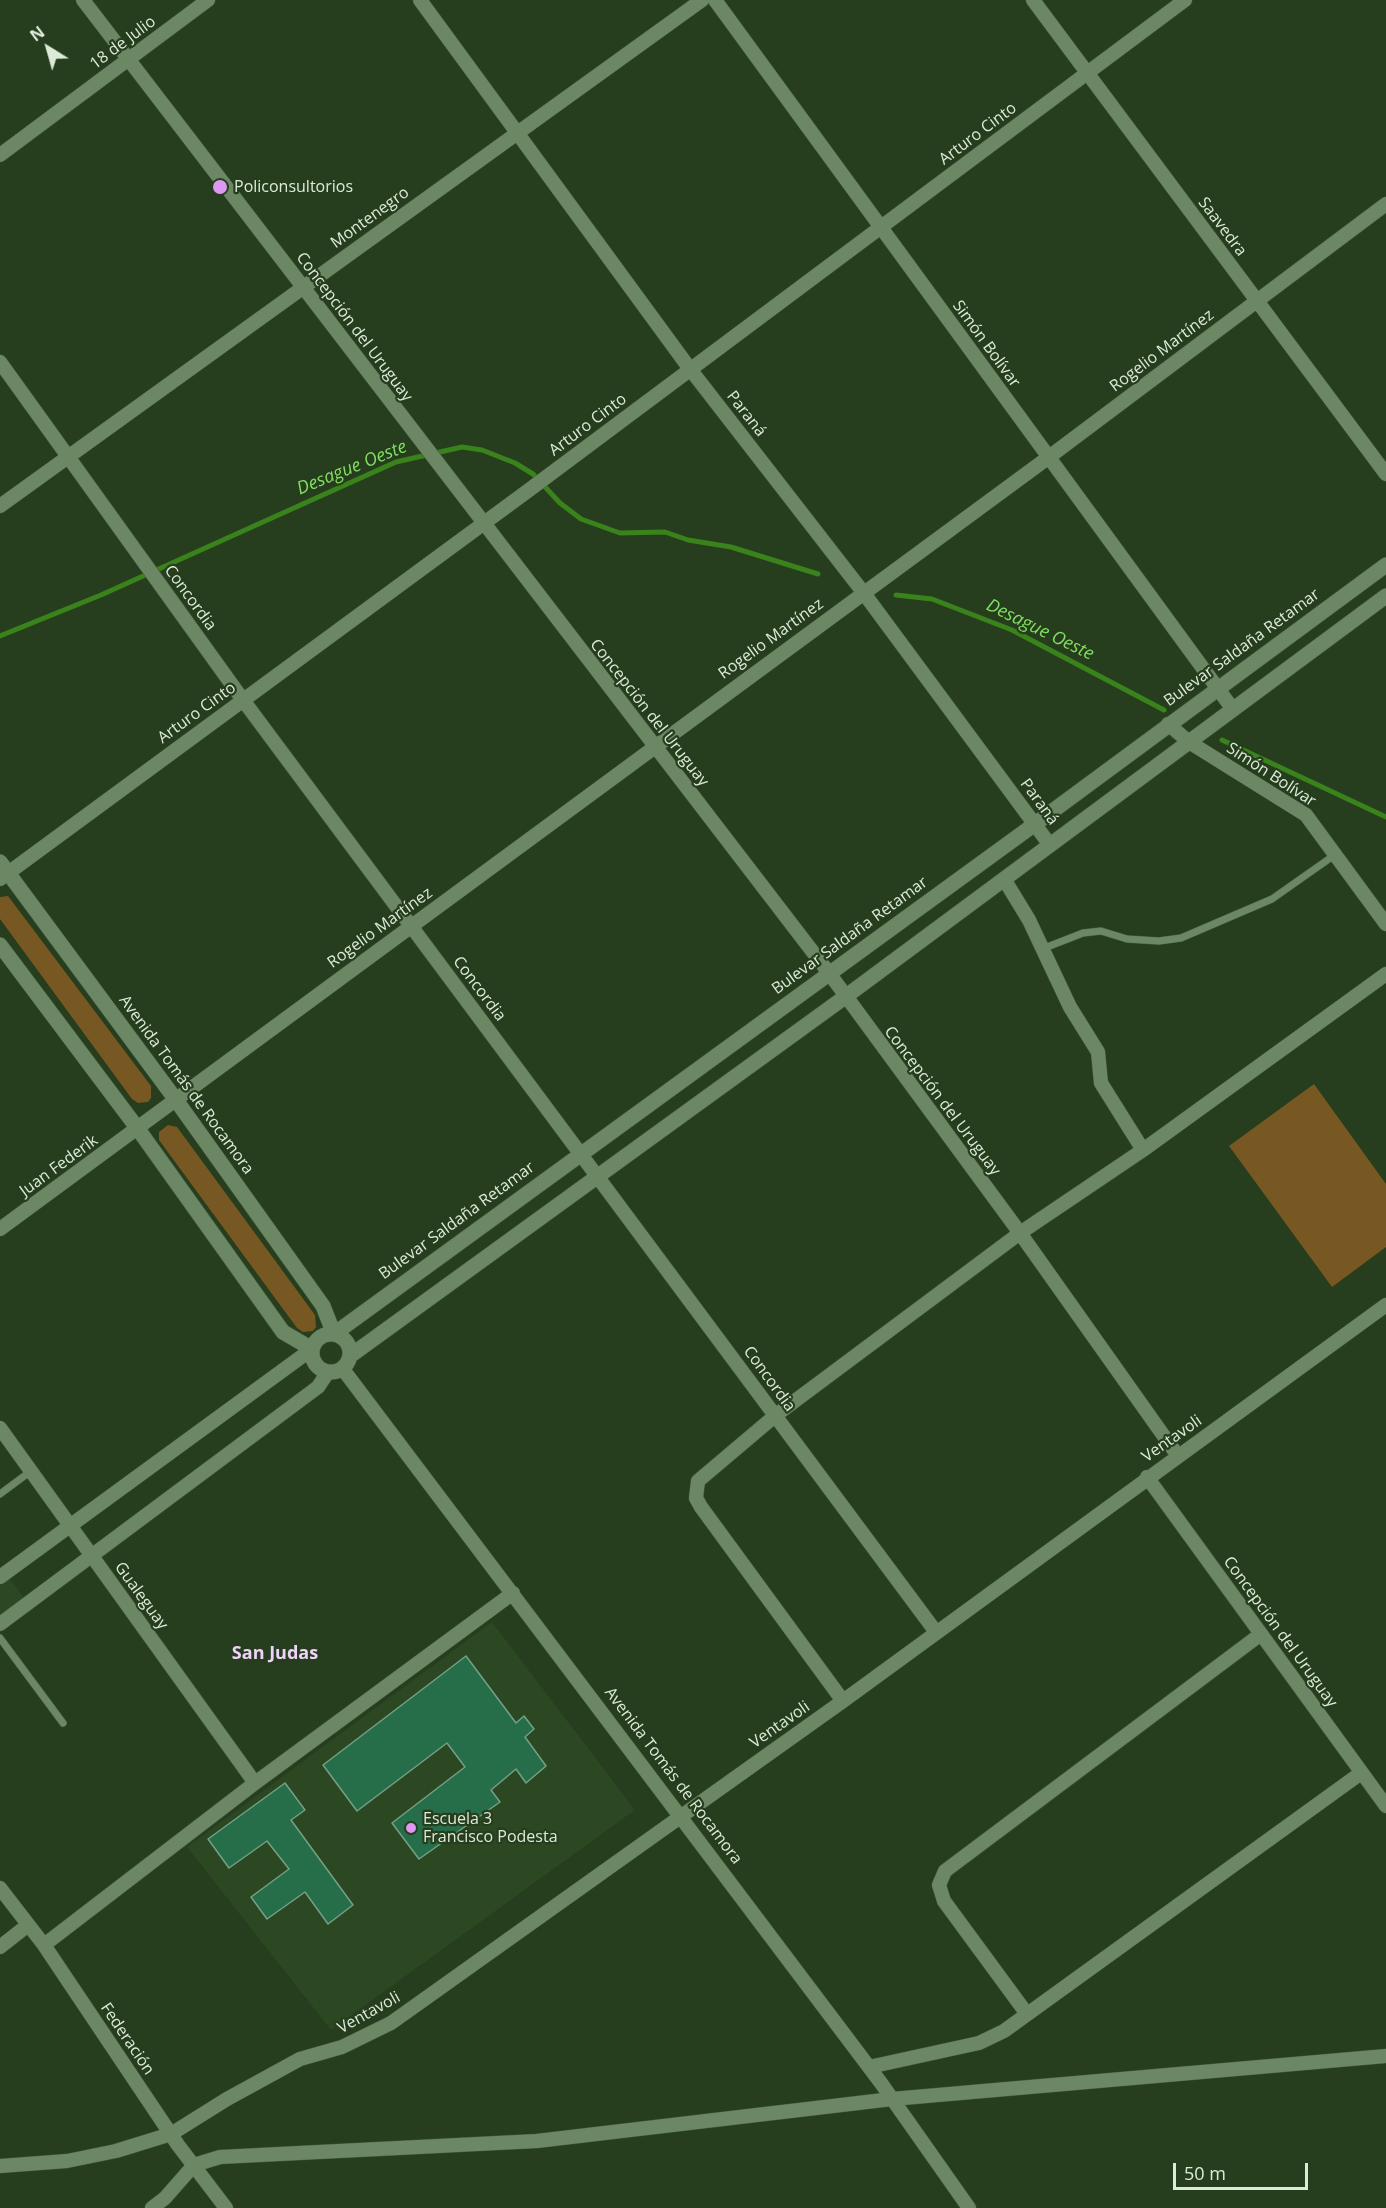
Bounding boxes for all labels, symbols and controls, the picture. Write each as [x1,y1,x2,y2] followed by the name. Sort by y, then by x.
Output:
[86,12,160,74] street label: 18 de Julio
[18,18,78,78] north arrow
[25,21,49,46] text: N
[936,99,1020,169] street label: Arturo Cinto
[234,177,353,197] place label: Policonsultorios
[211,178,229,196] marker: Policonsultorios
[327,183,413,253] street label: Montenegro
[1194,194,1250,260] street label: Saavedra
[292,249,416,405] street label: Concepción del Uruguay
[948,297,1024,391] street label: Simón Bolívar
[1106,306,1218,396] street label: Rogelio Martínez
[722,387,770,441] street label: Paraná
[546,390,630,460] street label: Arturo Cinto
[294,436,410,500] water label: Desague Oeste
[160,562,220,634] street label: Concordia
[1160,585,1324,711] street label: Bulevar Saldaña Retamar
[715,595,827,683] street label: Rogelio Martínez
[983,595,1097,665] water label: Desague Oeste
[586,636,712,790] street label: Concepción del Uruguay
[154,678,240,748] street label: Arturo Cinto
[1223,739,1319,811] street label: Simón Bolívar
[1016,775,1062,829] street label: Paraná
[768,873,932,999] street label: Bulevar Saldaña Retamar
[324,884,436,972] street label: Rogelio Martínez
[448,953,510,1025] street label: Concordia
[115,992,257,1178] street label: Avenida Tomás de Rocamora
[880,1023,1004,1179] street label: Concepción del Uruguay
[16,1131,102,1201] street label: Juan Federik
[375,1158,539,1284] street label: Bulevar Saldaña Retamar
[739,1343,799,1415] street label: Concordia
[1138,1411,1206,1467] street label: Ventavoli
[1219,1553,1341,1711] street label: Concepción del Uruguay
[110,1558,172,1634] street label: Gualeguay
[232,1643,318,1665] district label: San Judas
[600,1684,746,1868] street label: Avenida Tomás de Rocamora
[746,1697,814,1753] street label: Ventavoli
[423,1809,558,1847] place label: Escuela 3 Francisco Podesta
[404,1821,418,1835] marker: Escuela 3 Francisco Podesta
[334,1988,404,2038] street label: Ventavoli
[96,1999,158,2079] street label: Federación
[1176,2151,1311,2189] scale bar
[1184,2161,1226,2185] text: 50 m

